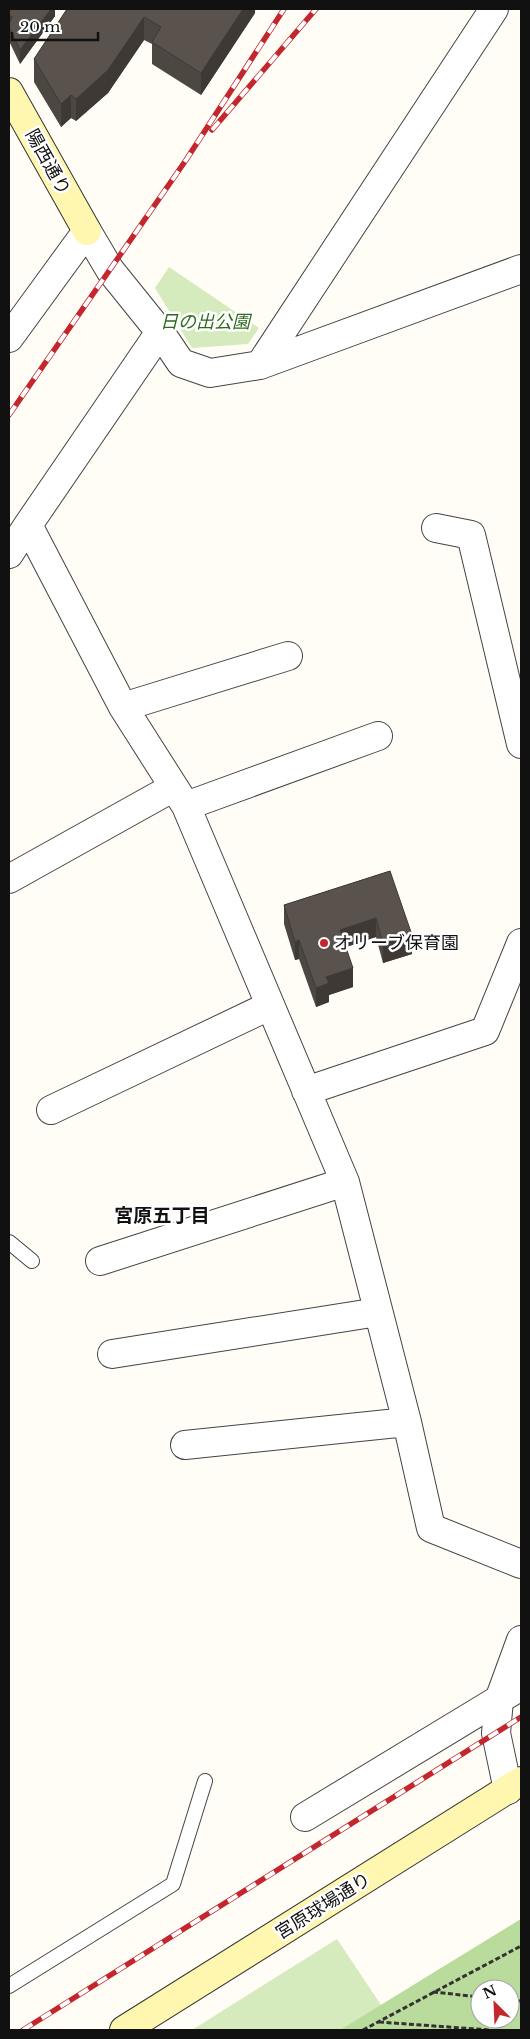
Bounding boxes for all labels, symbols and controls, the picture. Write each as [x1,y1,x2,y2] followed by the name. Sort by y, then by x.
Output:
[12,10,99,42] scale bar
[20,17,60,36] text: 20 m
[21,125,75,199] street label: 陽西通り
[160,311,253,333] park label: 日の出公園
[334,932,459,954] place label: オリーブ保育園
[318,937,330,949] marker: オリーブ保育園
[114,1204,210,1227] district label: 宮原五丁目
[271,1868,375,1944] street label: 宮原球場通り
[470,1979,520,2029] north arrow
[480,1981,499,2003] text: N

